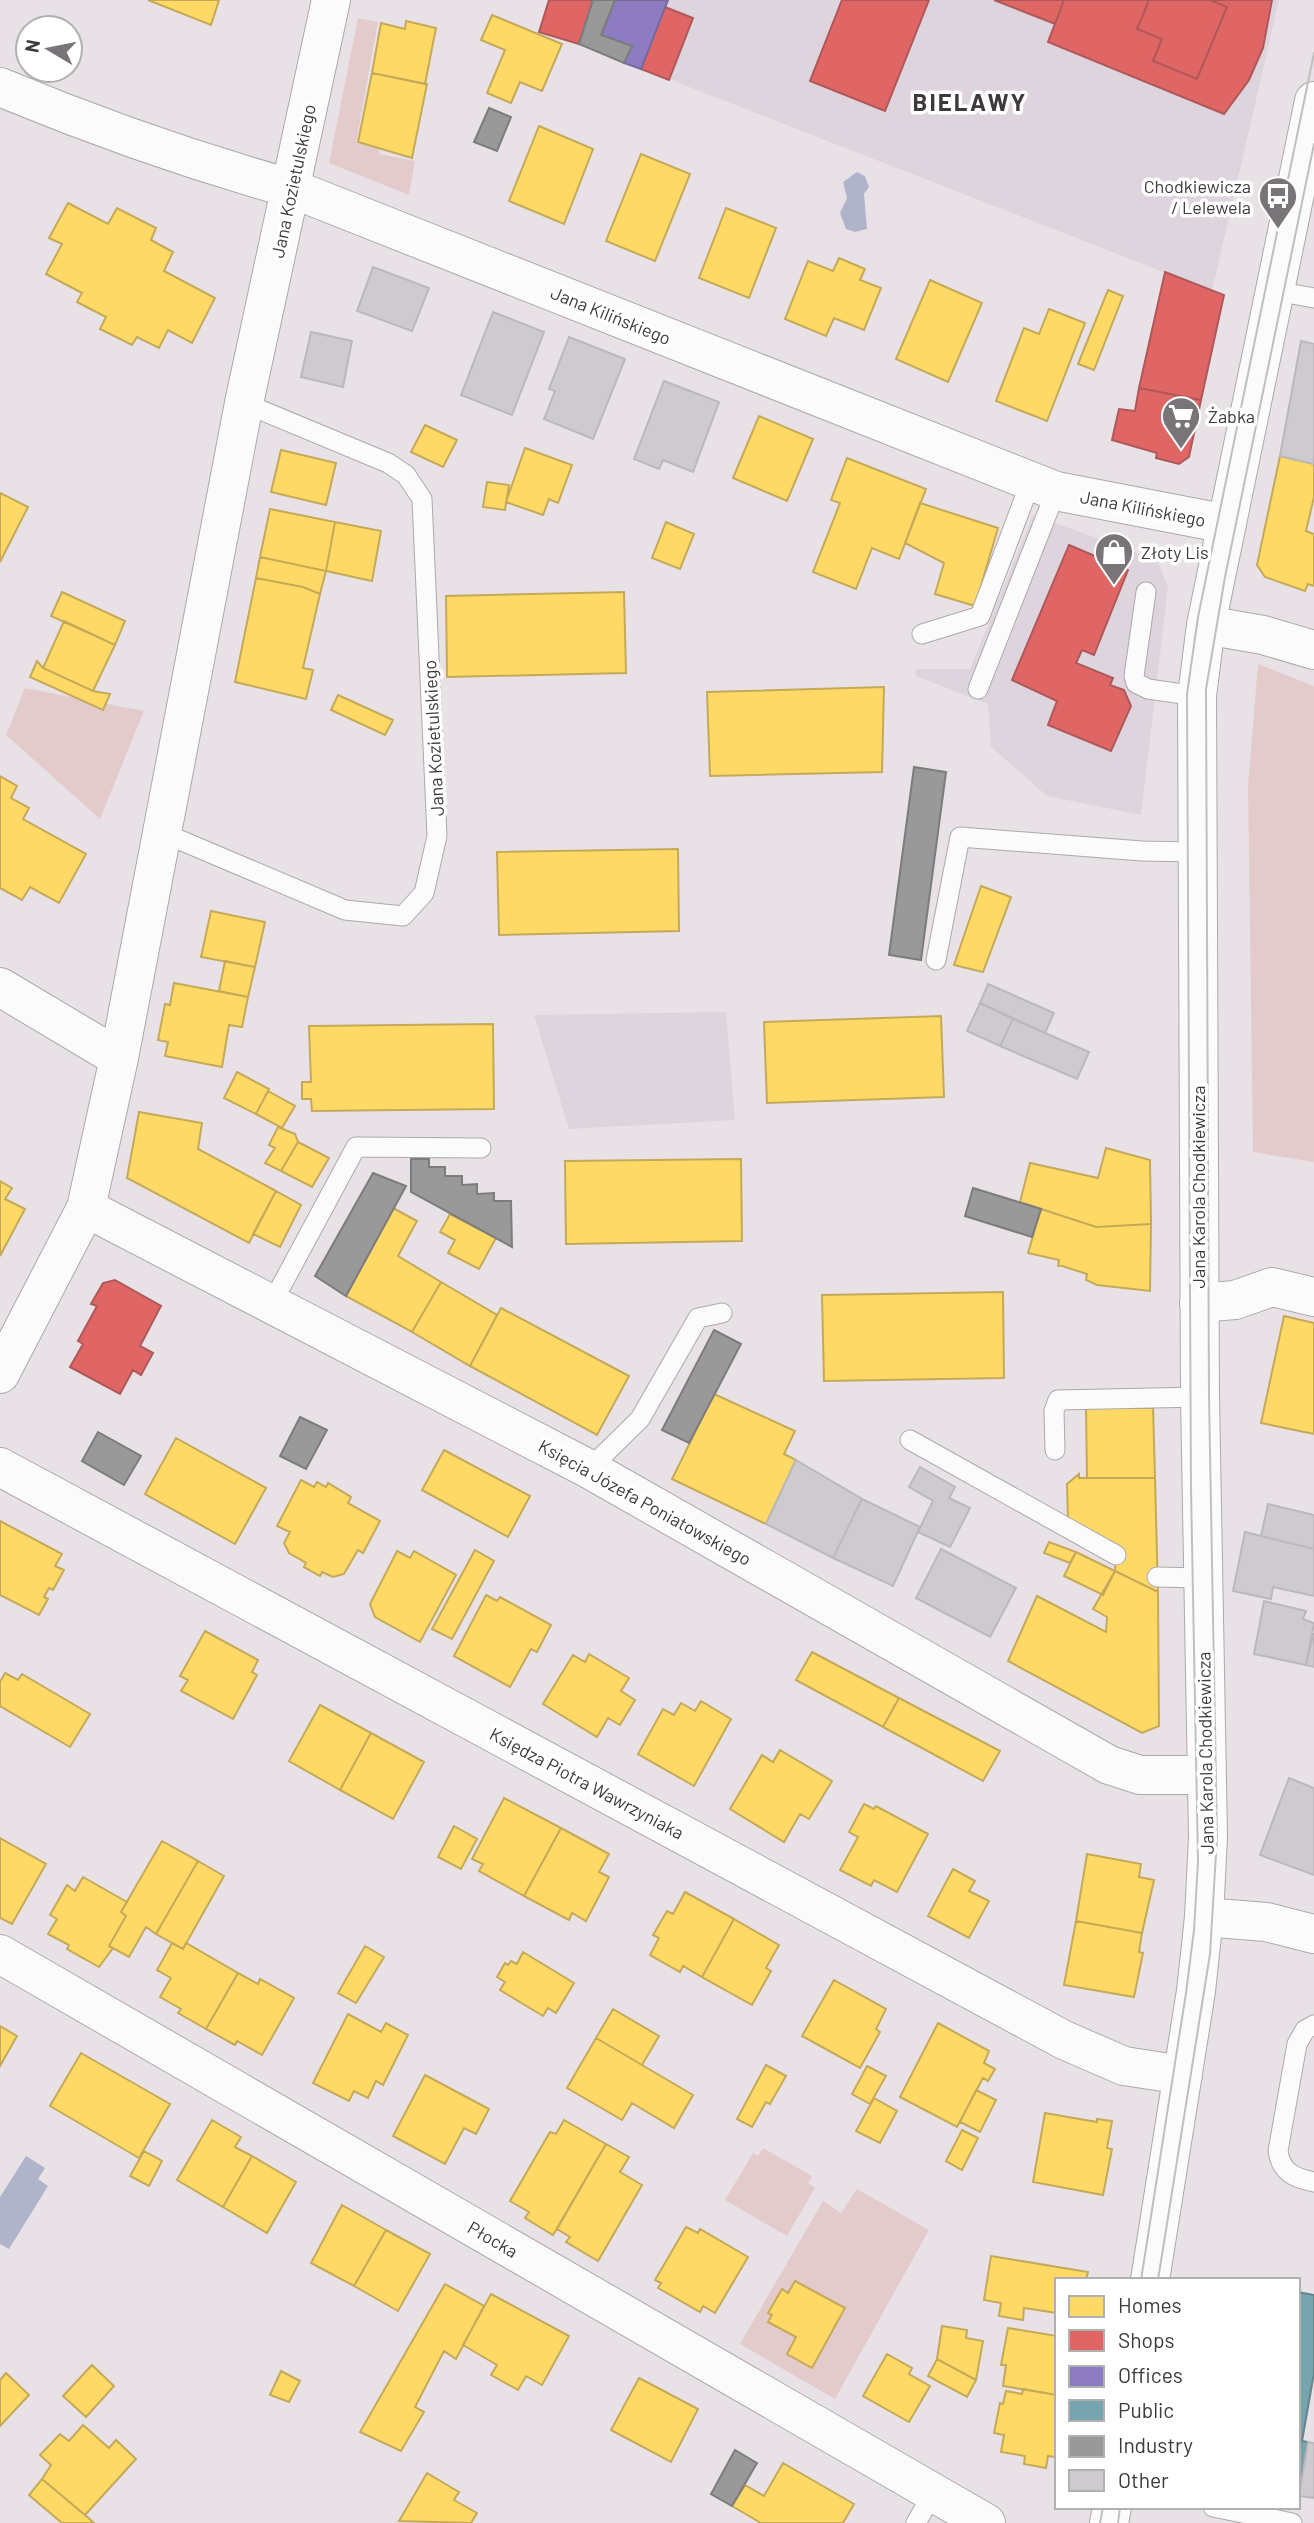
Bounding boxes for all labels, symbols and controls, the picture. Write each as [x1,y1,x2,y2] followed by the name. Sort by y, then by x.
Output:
[14,14,84,84] north arrow
[19,38,44,54] text: N
[913,87,1027,116] district label: BIELAWY
[266,102,320,260] street label: Jana Kozietulskiego
[1144,175,1251,218] place label: Chodkiewicza / Lelewela
[1257,175,1299,230] bus stop icon: Chodkiewicza / Lelewela
[548,281,674,349] street label: Jana Kilińskiego
[1160,395,1202,450] supermarket icon: Żabka
[1208,405,1255,427] place label: Żabka
[1078,485,1208,531] street label: Jana Kilińskiego
[1093,531,1135,586] shop icon: Złoty Lis
[1141,541,1209,563] place label: Złoty Lis
[418,659,448,817] street label: Jana Kozietulskiego
[1187,1086,1209,1288] street label: Jana Karola Chodkiewicza
[535,1434,755,1570] street label: Księcia Józefa Poniatowskiego
[1192,1651,1218,1855] street label: Jana Karola Chodkiewicza
[486,1722,688,1844] street label: Księdza Piotra Wawrzyniaka
[464,2216,522,2262] street label: Płocka
[1055,2278,1300,2509] legend
[1118,2292,1182,2317] text: Homes
[1118,2327,1175,2352] text: Shops
[1118,2362,1183,2387] text: Offices
[1118,2397,1174,2422] text: Public
[1118,2432,1193,2457] text: Industry
[1118,2467,1169,2492] text: Other

